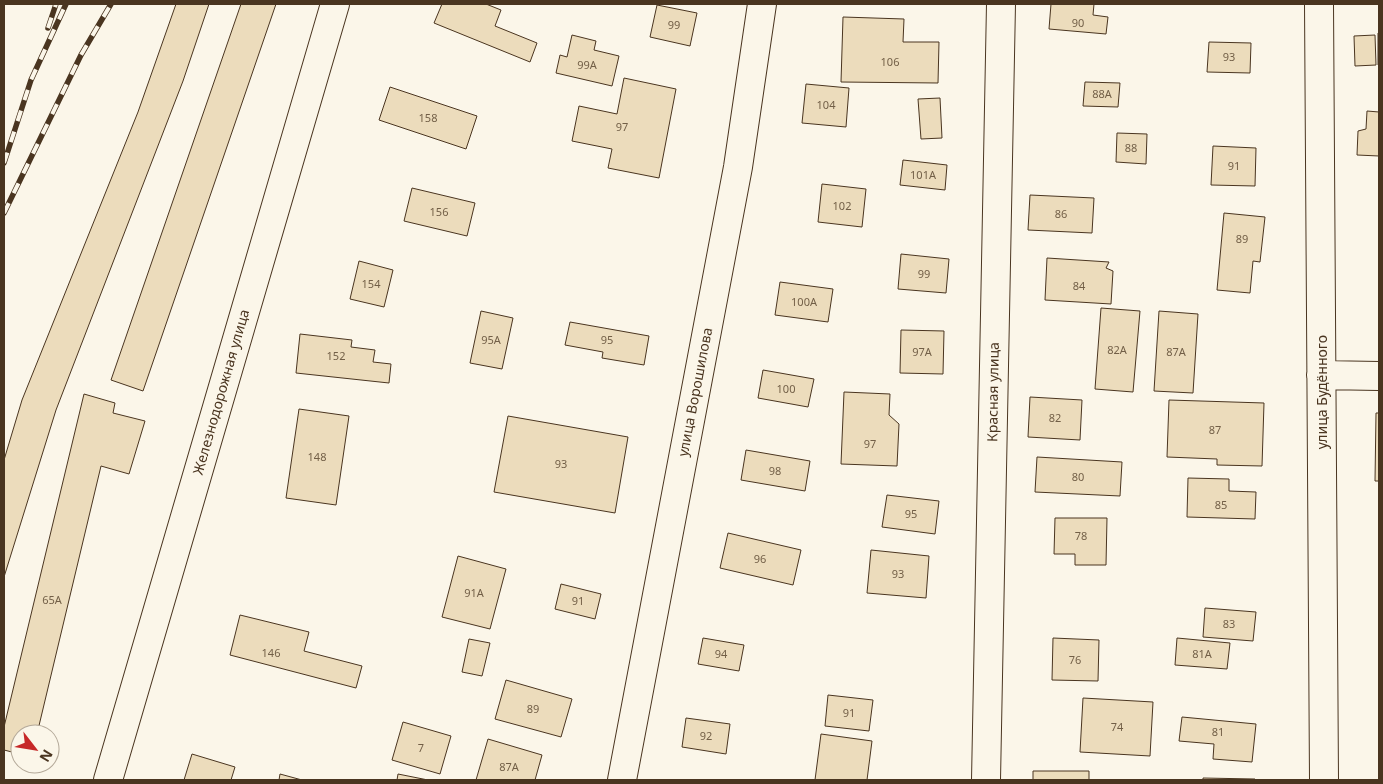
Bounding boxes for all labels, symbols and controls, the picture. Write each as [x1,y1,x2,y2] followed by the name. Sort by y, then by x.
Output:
[1072,15,1084,30] house number: 90
[668,17,680,32] house number: 99
[1223,49,1235,64] house number: 93
[881,54,899,69] house number: 106
[577,57,598,72] house number: 99А
[1092,86,1113,101] house number: 88А
[817,97,836,112] house number: 104
[419,110,437,125] house number: 158
[616,119,628,134] house number: 97
[1125,140,1137,155] house number: 88
[1228,158,1240,173] house number: 91
[910,167,937,182] house number: 101А
[833,198,851,213] house number: 102
[430,204,448,219] house number: 156
[1055,206,1067,221] house number: 86
[1236,231,1248,246] house number: 89
[918,266,930,281] house number: 99
[362,276,381,291] house number: 154
[1073,278,1086,293] house number: 84
[791,294,818,309] house number: 100А
[188,307,253,477] street label: Железнодорожная улица
[673,326,716,458] street label: улица Ворошилова
[481,332,502,347] house number: 95А
[601,332,613,347] house number: 95
[1312,335,1331,449] street label: улица Будённого
[982,342,1003,442] street label: Красная улица
[1107,342,1128,357] house number: 82А
[912,344,933,359] house number: 97А
[1166,344,1187,359] house number: 87А
[327,348,345,363] house number: 152
[777,381,795,396] house number: 100
[1049,410,1061,425] house number: 82
[1209,422,1221,437] house number: 87
[864,436,876,451] house number: 97
[308,449,326,464] house number: 148
[555,456,567,471] house number: 93
[769,463,781,478] house number: 98
[1072,469,1084,484] house number: 80
[1215,497,1227,512] house number: 85
[905,506,917,521] house number: 95
[1075,528,1087,543] house number: 78
[754,551,766,566] house number: 96
[892,566,904,581] house number: 93
[464,585,485,600] house number: 91А
[42,592,63,607] house number: 65А
[572,593,584,608] house number: 91
[1223,616,1235,631] house number: 83
[262,645,280,660] house number: 146
[715,646,728,661] house number: 94
[1192,646,1213,661] house number: 81А
[1069,652,1081,667] house number: 76
[527,701,539,716] house number: 89
[843,705,855,720] house number: 91
[1111,719,1124,734] house number: 74
[10,724,60,774] north arrow
[1212,724,1224,739] house number: 81
[700,728,712,743] house number: 92
[418,740,424,755] house number: 7
[35,746,58,766] text: N
[499,759,520,774] house number: 87А

